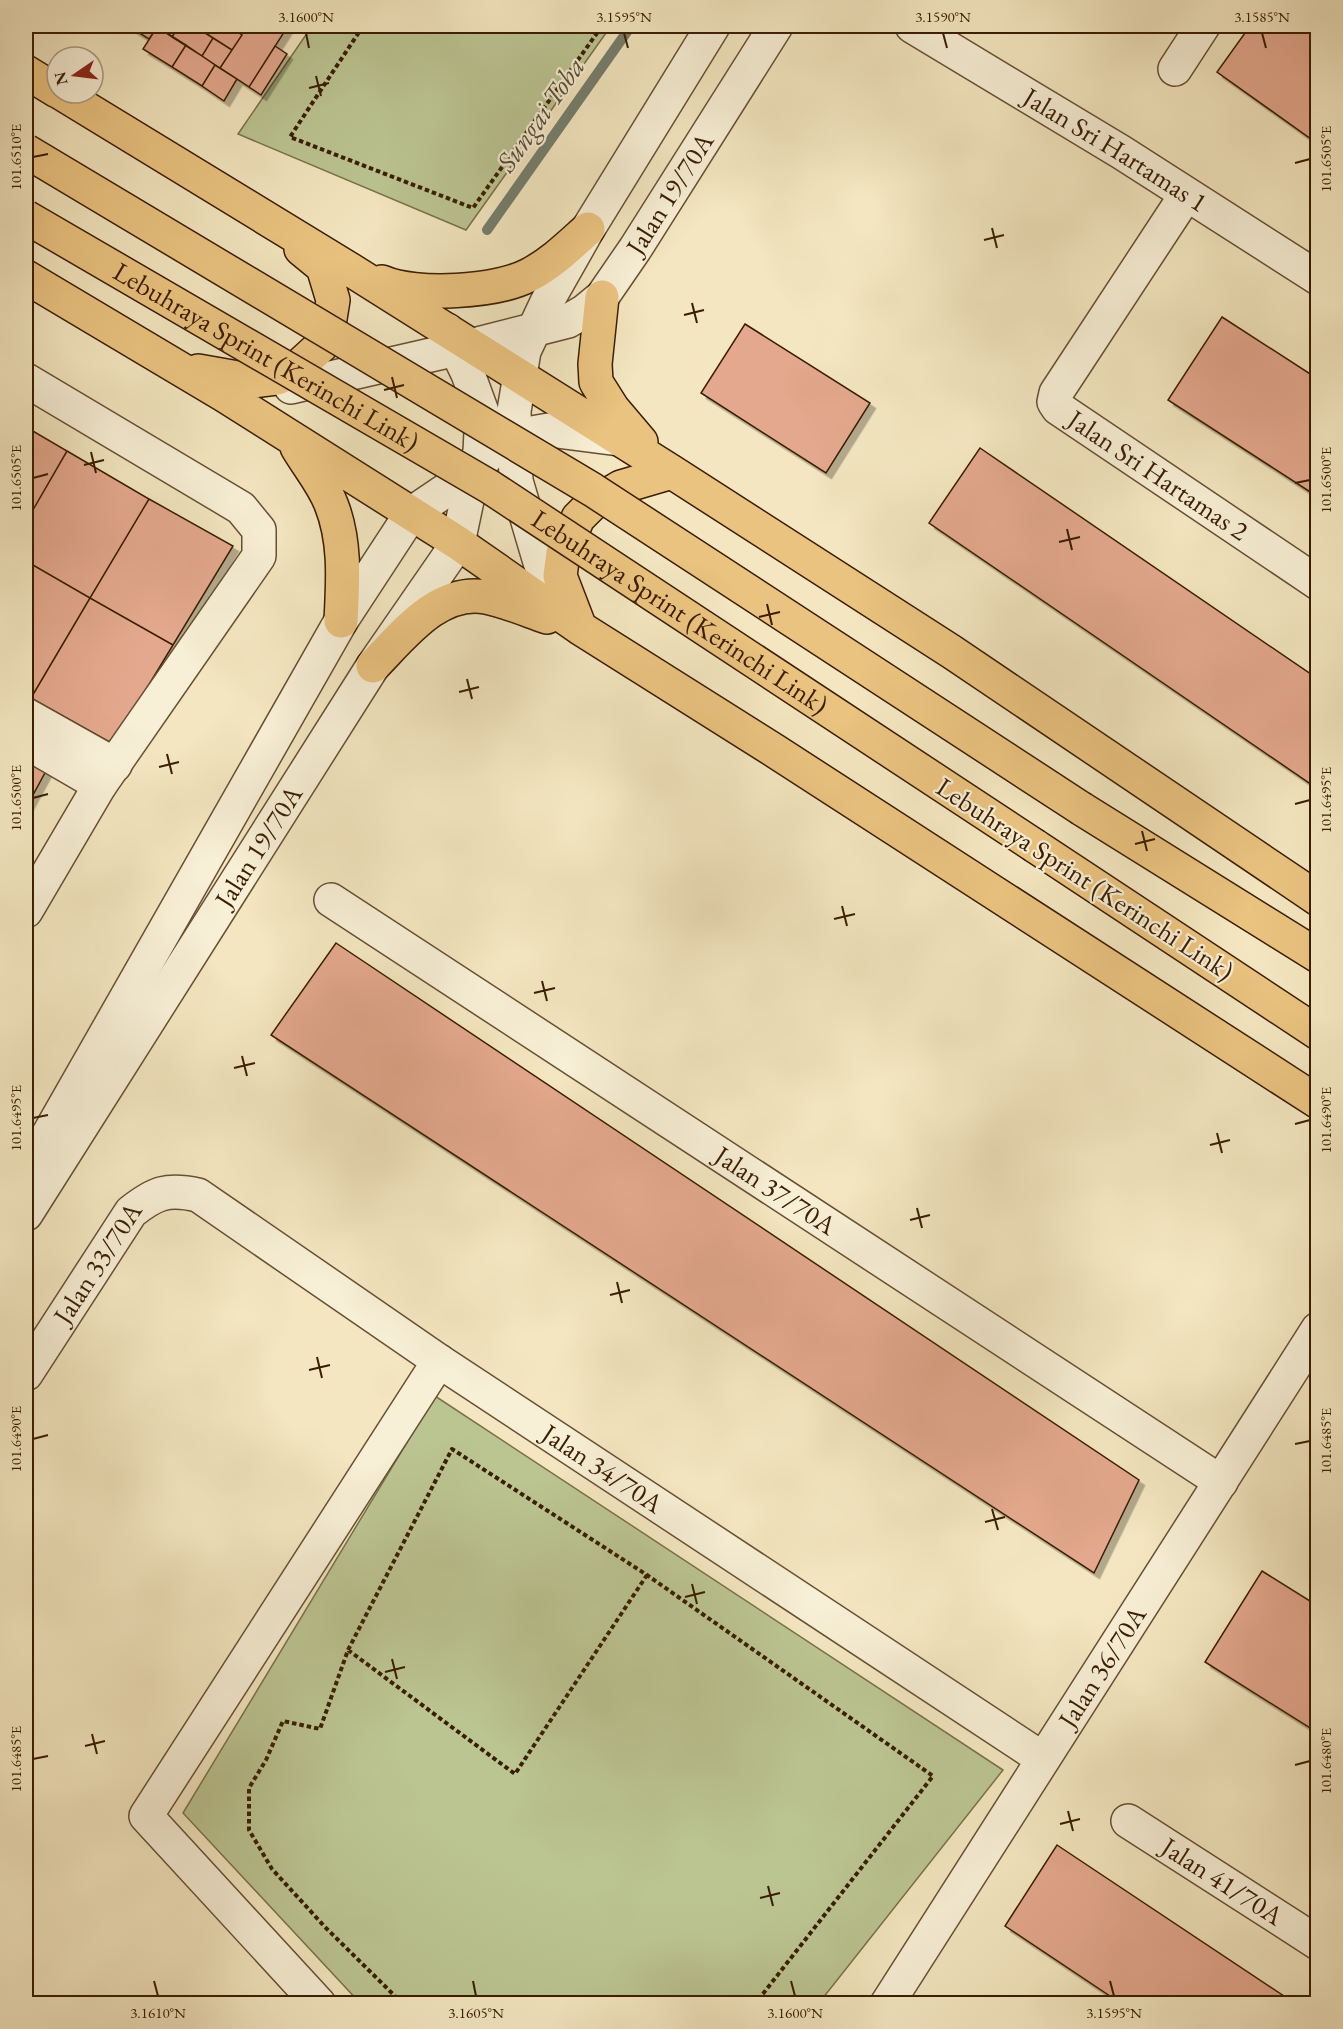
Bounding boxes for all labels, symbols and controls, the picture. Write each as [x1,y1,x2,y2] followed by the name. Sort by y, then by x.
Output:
[278,7,334,26] text: 3.1600°N
[596,7,652,26] text: 3.1595°N
[915,7,971,26] text: 3.1590°N
[1234,7,1290,26] text: 3.1585°N
[45,45,105,105] north arrow
[487,50,592,179] water label: Sungai Toba
[49,70,73,87] text: N
[1015,78,1214,220] street label: Jalan Sri Hartamas 1
[6,123,25,190] text: 101.6510°E
[1316,125,1335,192] text: 101.6505°E
[617,126,721,263] street label: Jalan 19/70A
[107,254,426,459] street label: Lebuhraya Sprint (Kerinchi Link)
[1060,401,1255,548] street label: Jalan Sri Hartamas 2
[6,444,25,511] text: 101.6505°E
[1316,446,1335,513] text: 101.6500°E
[525,501,835,722] street label: Lebuhraya Sprint (Kerinchi Link)
[6,764,25,831] text: 101.6500°E
[1316,766,1335,833] text: 101.6495°E
[930,769,1241,988] street label: Lebuhraya Sprint (Kerinchi Link)
[205,778,310,916] street label: Jalan 19/70A
[6,1084,25,1151] text: 101.6495°E
[1316,1086,1335,1153] text: 101.6490°E
[707,1137,843,1243] street label: Jalan 37/70A
[44,1195,150,1332] street label: Jalan 33/70A
[6,1405,25,1472] text: 101.6490°E
[1316,1407,1335,1474] text: 101.6485°E
[534,1415,670,1521] street label: Jalan 34/70A
[1049,1599,1154,1736] street label: Jalan 36/70A
[6,1725,25,1792] text: 101.6485°E
[1316,1727,1335,1794] text: 101.6480°E
[1153,1828,1290,1933] street label: Jalan 41/70A
[130,2003,186,2022] text: 3.1610°N
[448,2003,504,2022] text: 3.1605°N
[767,2003,823,2022] text: 3.1600°N
[1086,2003,1142,2022] text: 3.1595°N

